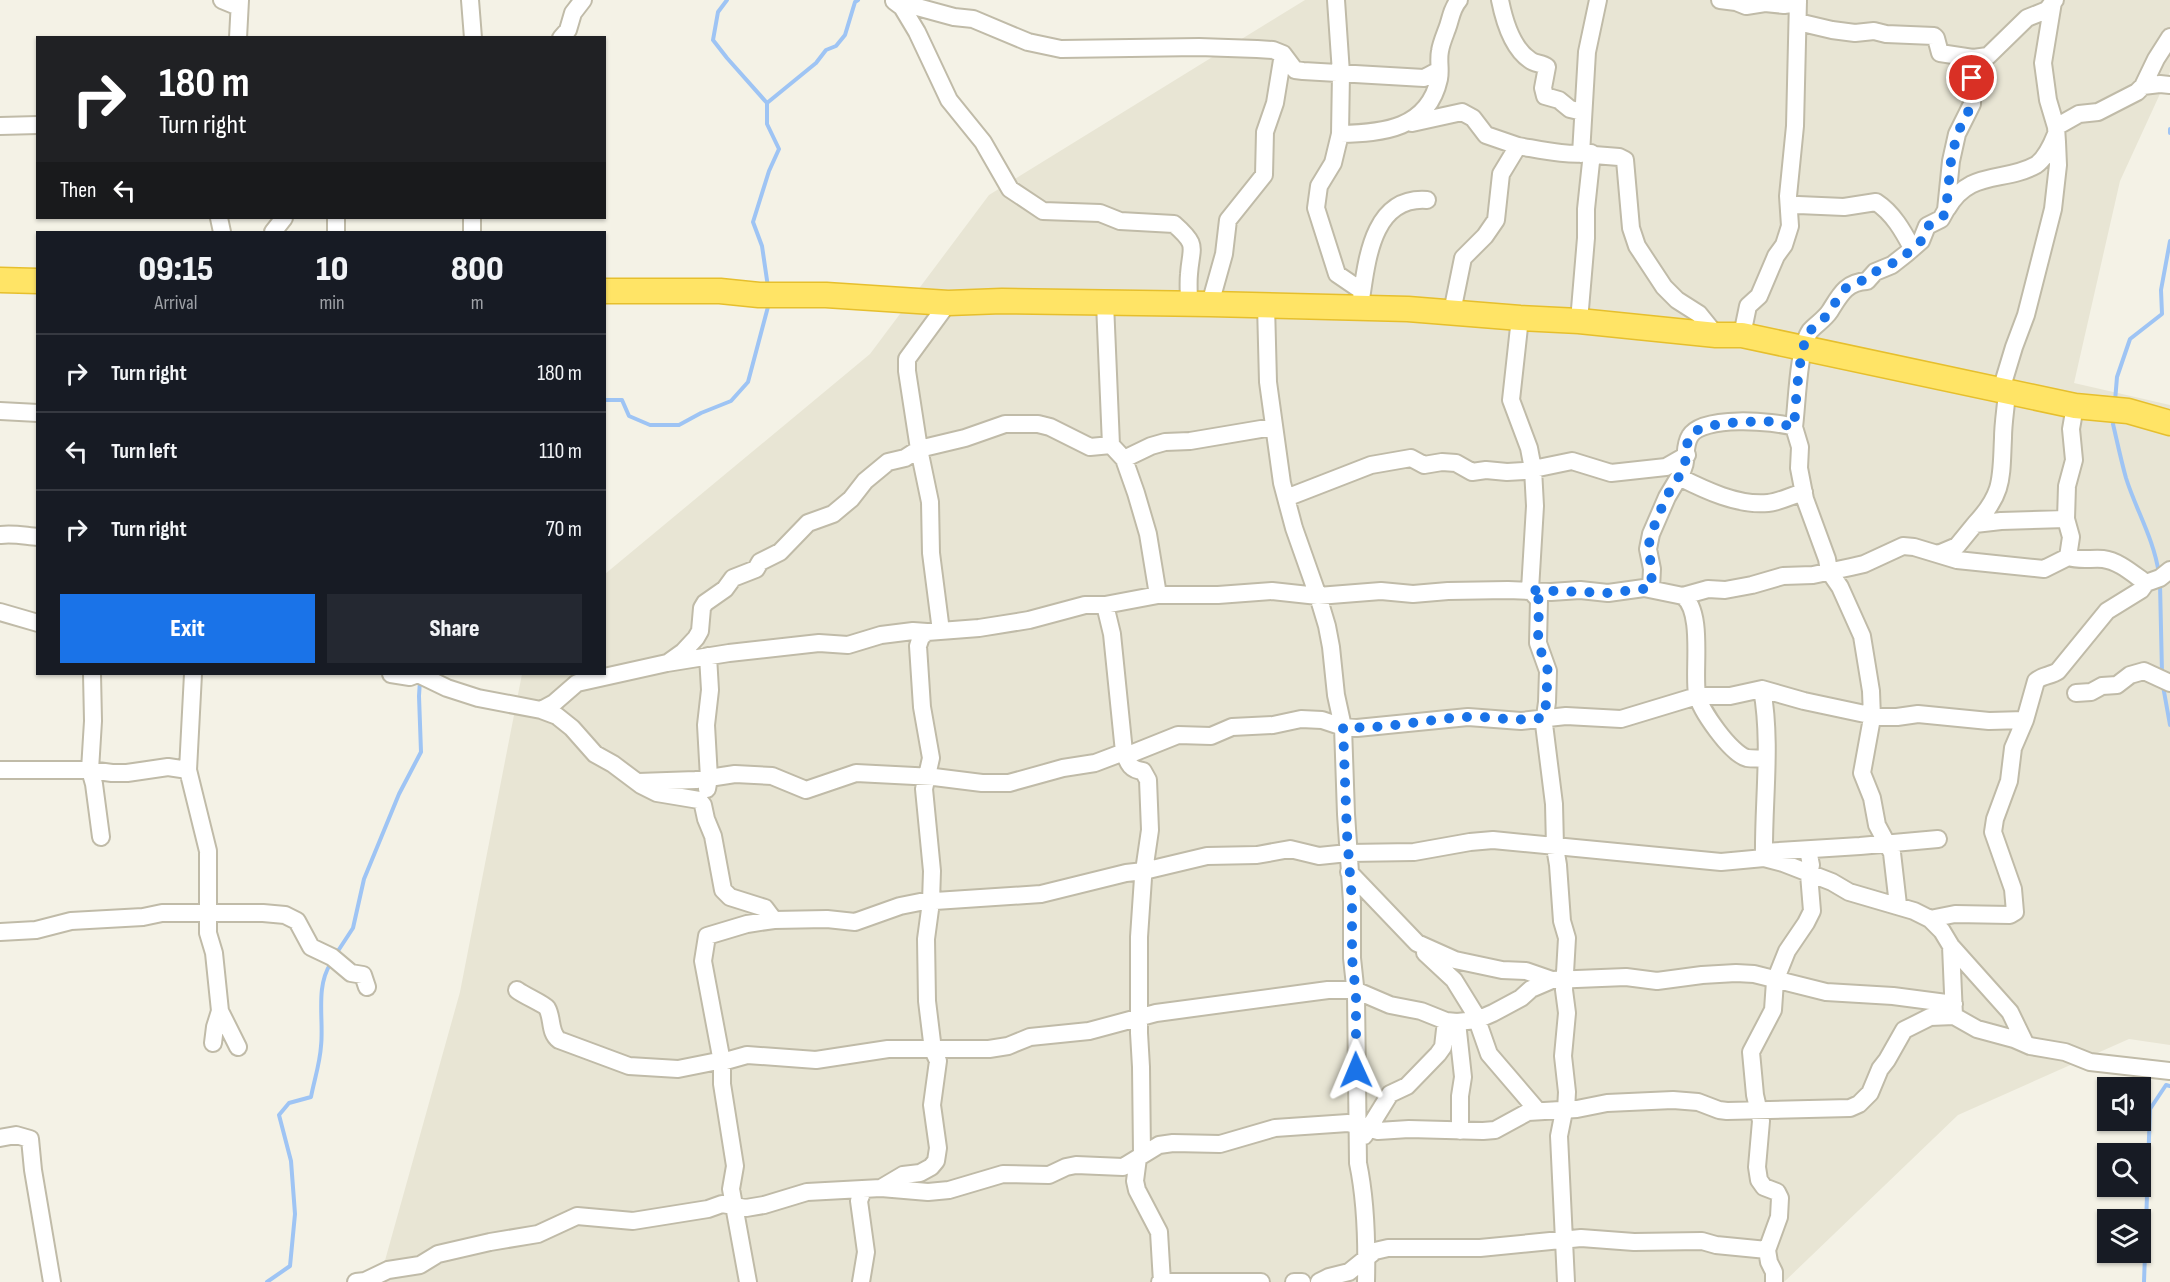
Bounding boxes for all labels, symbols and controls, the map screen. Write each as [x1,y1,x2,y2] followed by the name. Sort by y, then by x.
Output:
[1946,52,1997,103] pin
[159,58,250,109] text: 180 m
[60,60,138,138] icon: right
[1955,61,1988,94] icon: arrive
[159,109,246,141] text: Turn right
[108,174,141,207] icon: left
[60,177,96,204] text: Then
[138,248,213,291] text: 09:15
[316,248,348,291] text: 10
[451,248,504,291] text: 800
[154,291,197,315] text: Arrival
[320,291,345,315] text: min
[471,291,484,315] text: m
[60,357,93,390] icon: right
[111,360,187,387] text: Turn right
[537,360,582,387] text: 180 m
[60,435,93,468] icon: left
[111,438,177,465] text: Turn left
[539,438,582,465] text: 110 m
[60,513,93,546] icon: right
[111,516,187,543] text: Turn right
[546,516,582,543] text: 70 m
[60,594,315,663] button: Exit
[327,594,582,663] button: Share
[1324,1038,1388,1102] position arrow
[2097,1077,2151,1263] map controls
[2097,1077,2151,1131] button: sound
[2097,1143,2151,1197] button: search
[2097,1209,2151,1263] button: layers

